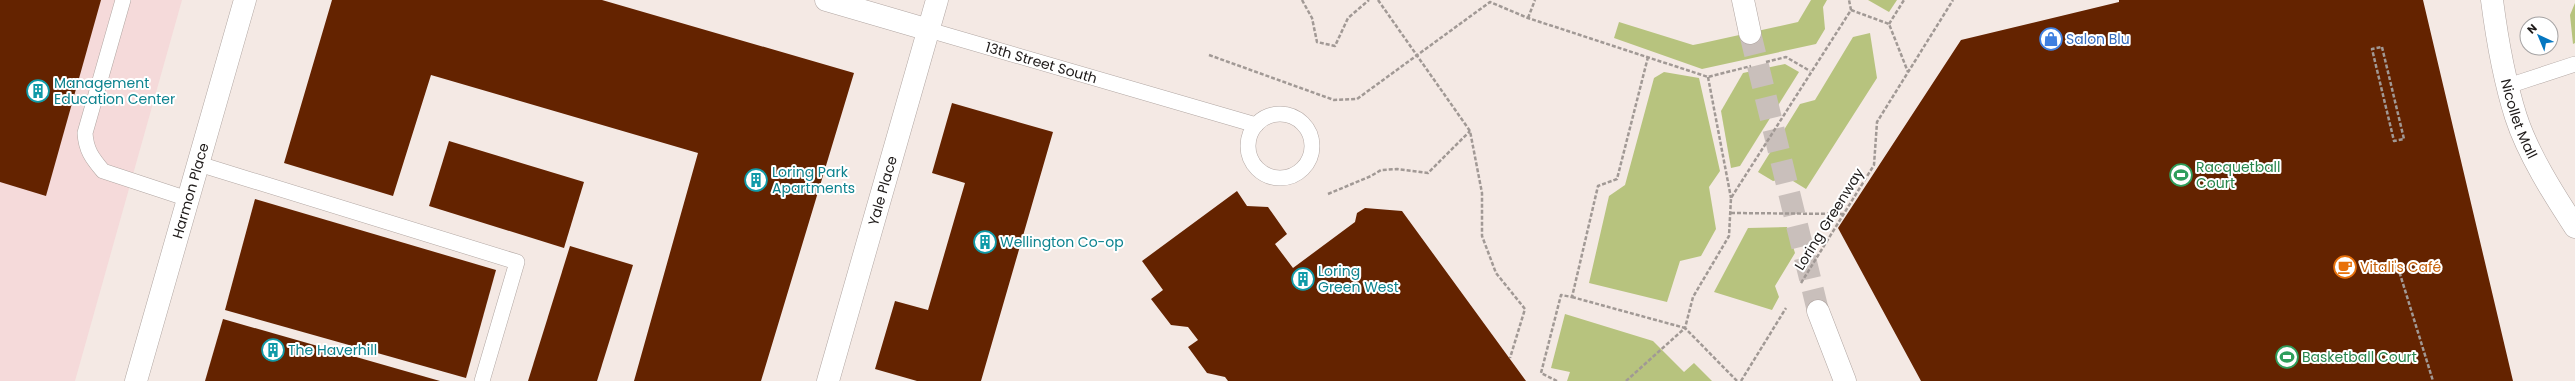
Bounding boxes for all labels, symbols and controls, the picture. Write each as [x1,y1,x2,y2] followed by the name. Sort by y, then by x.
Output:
[2519,16,2559,56] north arrow
[2524,20,2541,37] text: N
[2038,26,2064,52] shop icon: Salon Blu
[2066,29,2130,49] place label: Salon Blu
[983,37,1100,88] street label: 13th Street South
[54,73,175,109] place label: Management Education Center
[2496,77,2542,162] street label: Nicollet Mall
[25,78,51,104] building icon: Management Education Center
[167,140,214,241] street label: Harmon Place
[863,153,902,228] street label: Yale Place
[2196,157,2281,193] place label: Racquetball Court
[772,162,855,198] place label: Loring Park Apartments
[2168,162,2194,188] sports icon: Racquetball Court
[1789,164,1869,274] street label: Loring Greenway
[743,167,769,193] building icon: Loring Park Apartments
[972,229,998,255] building icon: Wellington Co-op
[1000,232,1124,252] place label: Wellington Co-op
[2332,254,2358,280] cafe icon: Vitali's Café
[2360,257,2442,277] place label: Vitali's Café
[1318,261,1399,297] place label: Loring Green West
[1290,266,1316,292] building icon: Loring Green West
[260,337,286,363] building icon: The Haverhill
[288,340,377,360] place label: The Haverhill
[2274,344,2300,370] sports icon: Basketball Court
[2302,347,2417,367] place label: Basketball Court

